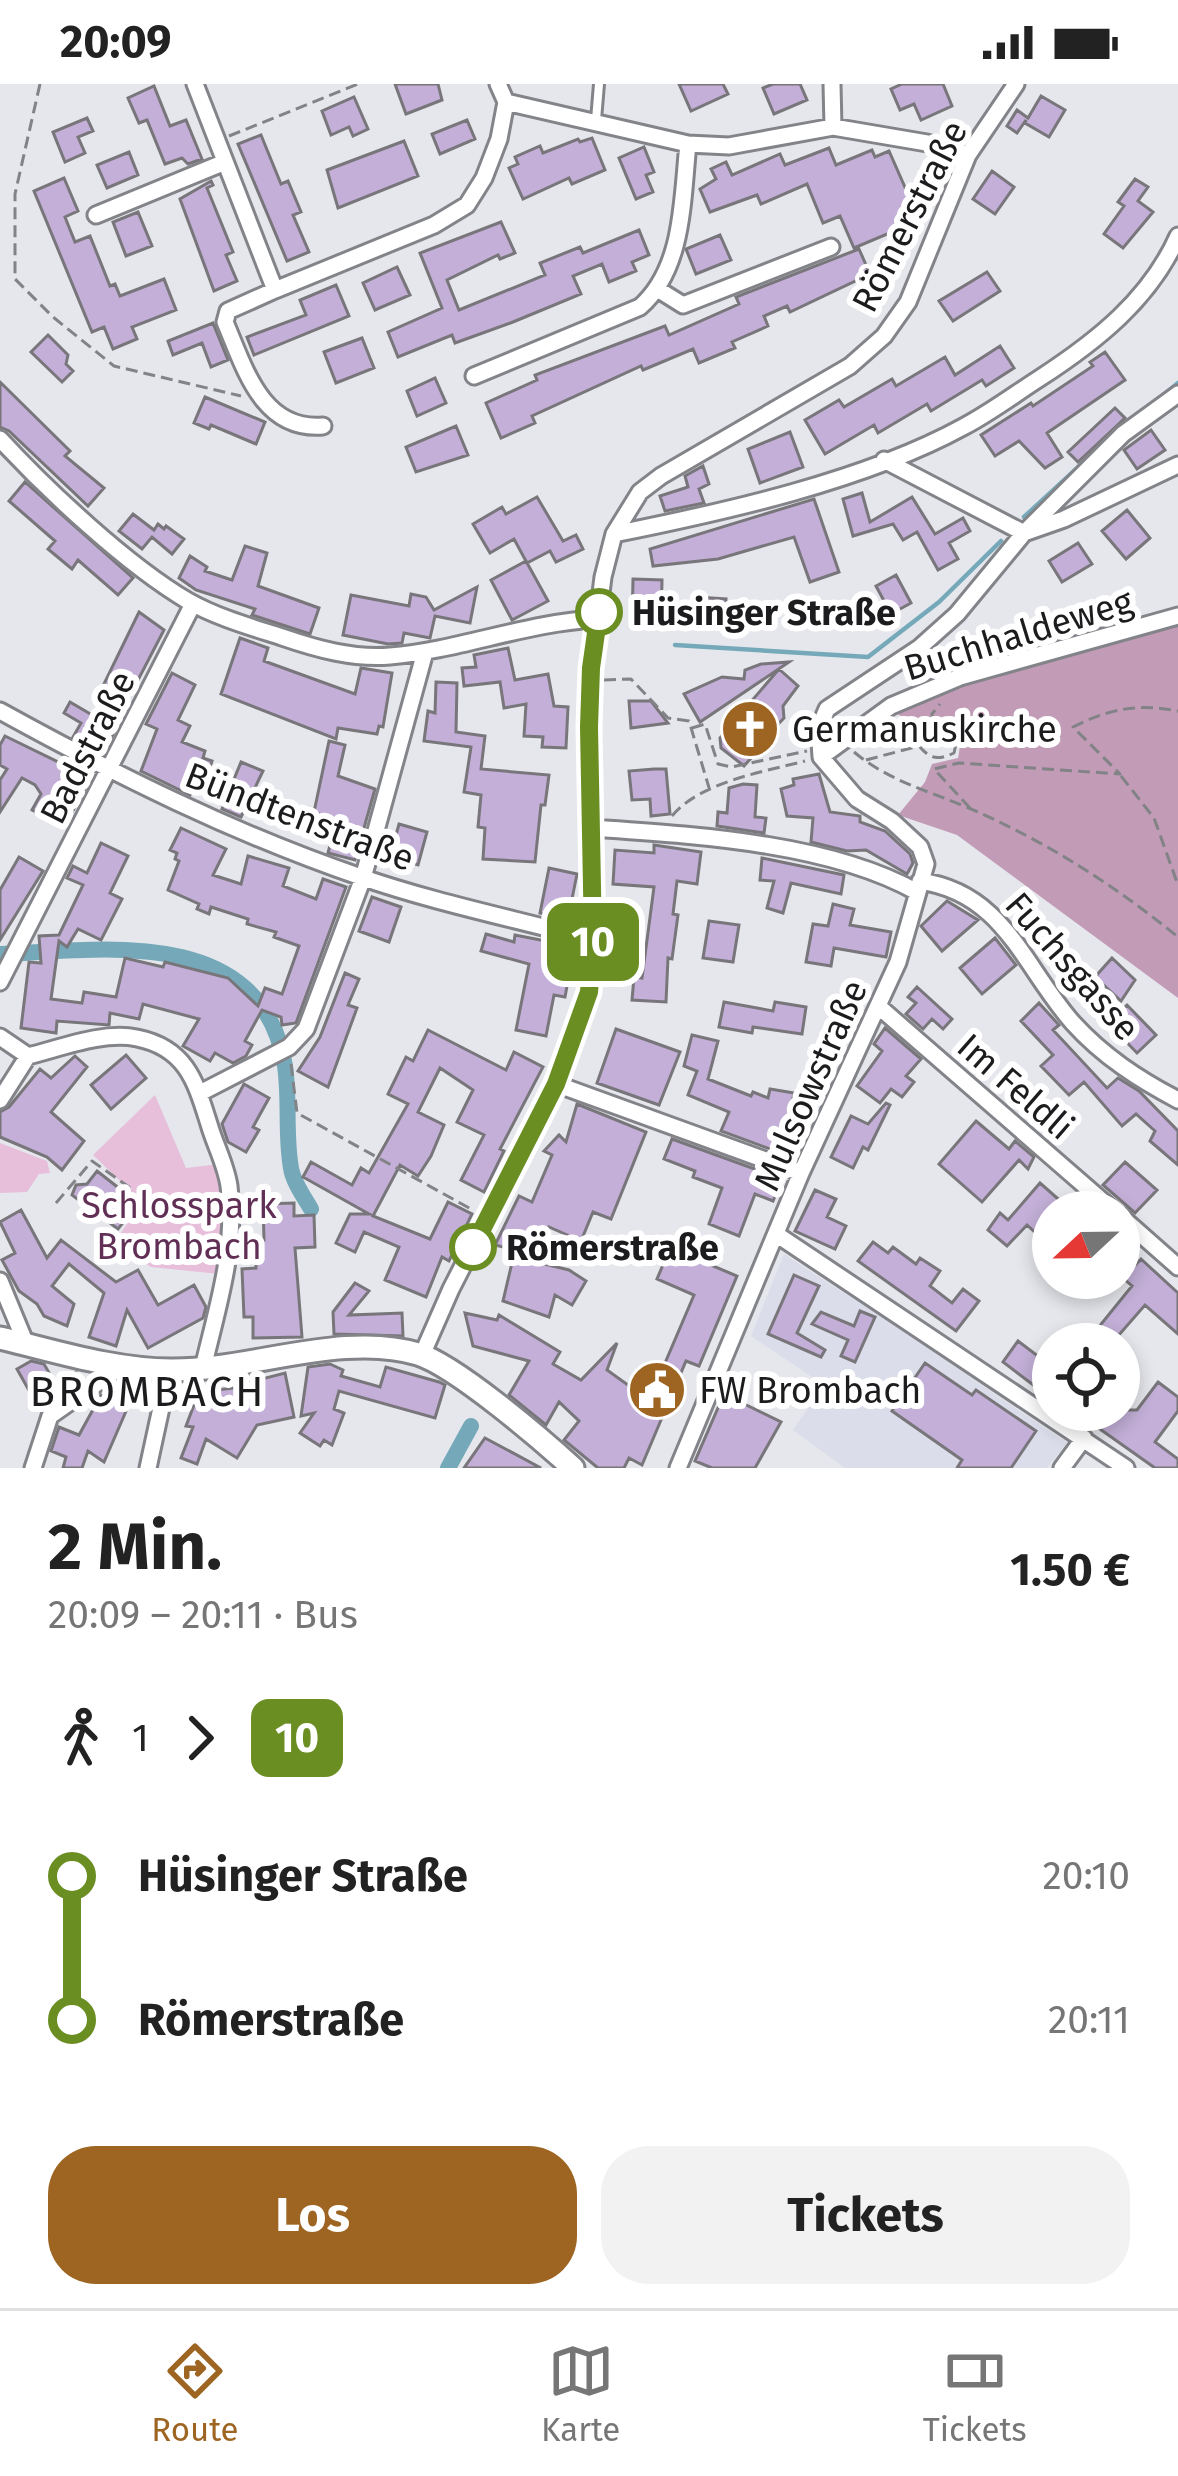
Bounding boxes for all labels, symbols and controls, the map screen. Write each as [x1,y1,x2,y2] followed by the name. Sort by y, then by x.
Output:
[60,15,171,69] text: 20:09
[843,113,977,320] street label: Römerstraße
[898,579,1138,691] street label: Buchhaldeweg
[577,590,621,634] marker: Hüsinger Straße
[632,591,896,635] place label: Hüsinger Straße
[31,664,145,831] street label: Badstraße
[719,698,781,760] church icon: Germanuskirche
[792,708,1057,752] place label: Germanuskirche
[179,753,420,881] street label: Bündtenstraße
[996,883,1149,1050] street label: Fuchsgasse
[539,903,647,981] line badge: 10
[571,917,615,967] text: 10
[745,973,877,1198] street label: Mulsowstraße
[948,1024,1082,1149] street label: Im Feldli
[81,1184,277,1269] park label: Schlosspark Brombach
[1032,1191,1140,1299] north arrow
[1032,1191,1140,1431] map controls
[451,1225,495,1269] marker: Römerstraße
[506,1226,719,1270] place label: Römerstraße
[1032,1323,1140,1431] button: locate
[626,1359,688,1421] public building icon: FW Brombach
[29,1367,267,1417] district label: BROMBACH
[699,1369,921,1413] place label: FW Brombach
[48,1507,222,1586] text: 2 Min.
[1010,1543,1130,1597] text: 1.50 €
[48,1592,358,1638] text: 20:09 – 20:11 · Bus
[48,1705,114,1771] icon: walk
[167,1705,233,1771] icon: forward
[275,1713,319,1763] text: 10
[132,1715,149,1761] text: 1
[138,1849,468,1903] text: Hüsinger Straße
[1042,1853,1130,1899] text: 20:10
[138,1993,404,2047] text: Römerstraße
[1048,1997,1130,2043] text: 20:11
[48,2146,577,2284] button: Los
[601,2146,1130,2284] button: Tickets
[151,2338,239,2450] tab: Route
[541,2338,620,2450] tab: Karte
[923,2338,1027,2450] tab: Tickets

